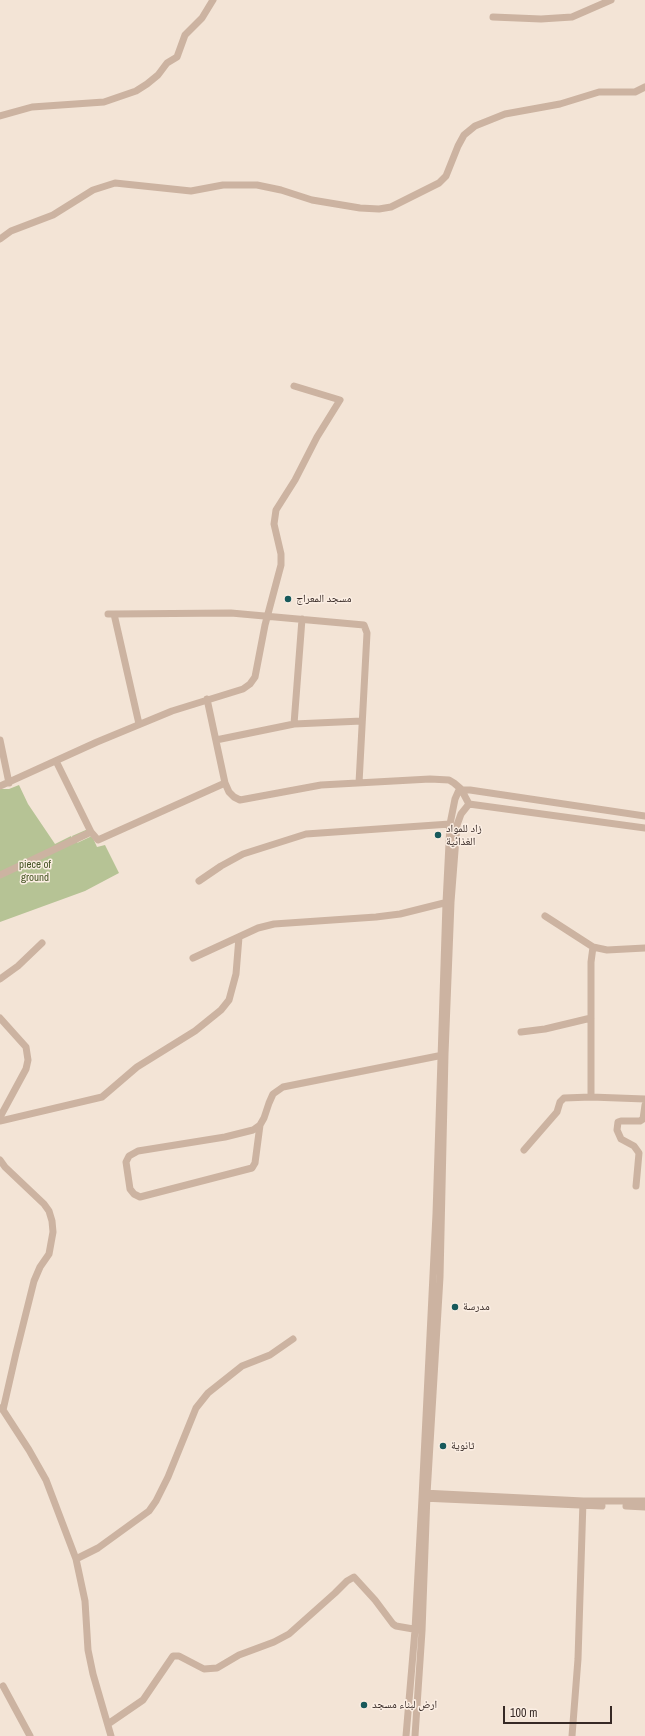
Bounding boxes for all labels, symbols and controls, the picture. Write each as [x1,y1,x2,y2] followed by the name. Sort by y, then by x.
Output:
[296,592,351,606] place label: مسجد المعراج
[283,594,293,604] marker: مسجد المعراج
[446,822,482,848] place label: زاد للمواد الغذائية
[433,830,443,840] marker: زاد للمواد الغذائية
[19,858,51,884] park label: piece of ground
[463,1300,490,1314] place label: مدرسة
[450,1302,460,1312] marker: مدرسة
[451,1439,474,1453] place label: ثانوية
[438,1441,448,1451] marker: ثانوية
[372,1698,437,1712] place label: ارض لبناء مسجد
[505,1698,614,1724] scale bar
[359,1700,369,1710] marker: ارض لبناء مسجد
[510,1705,537,1721] text: 100 m

